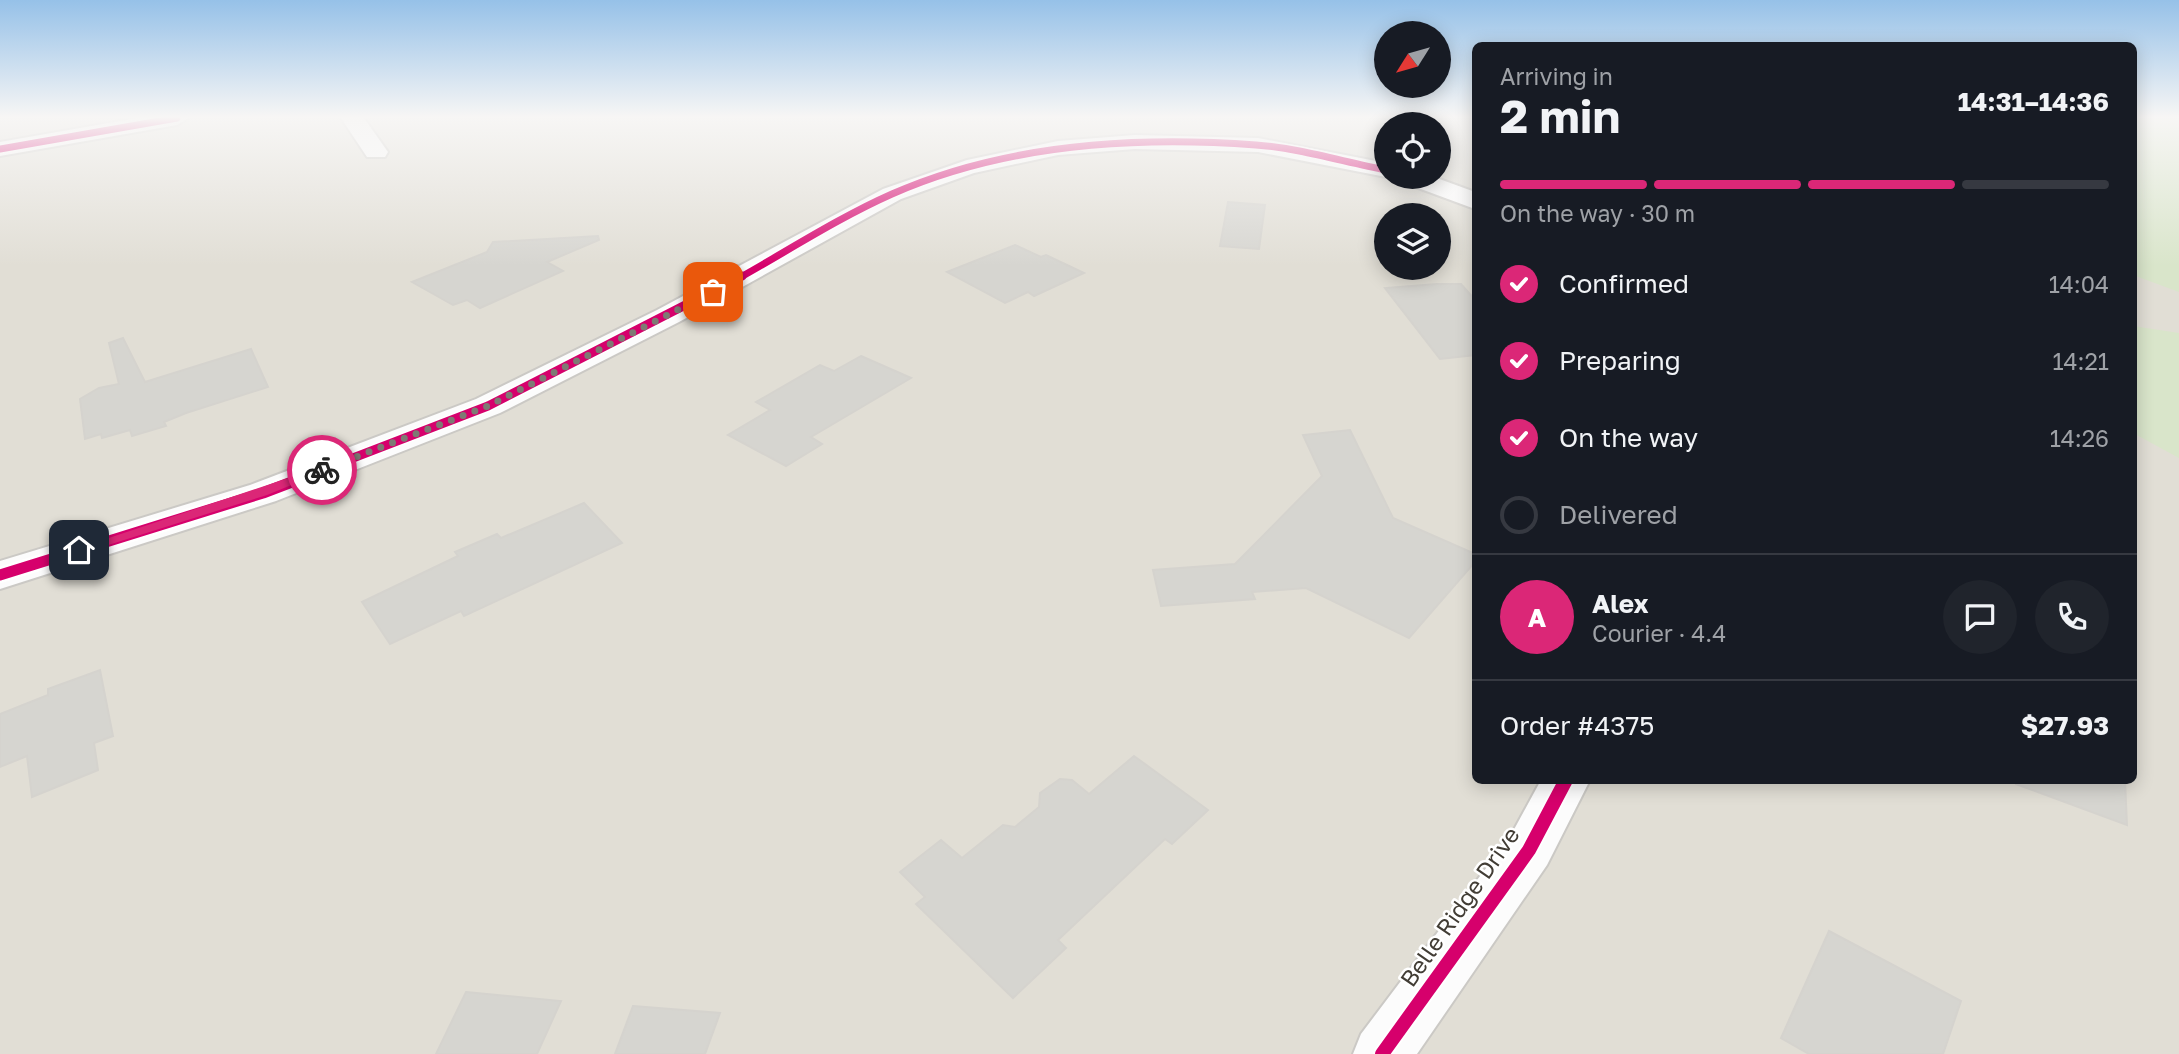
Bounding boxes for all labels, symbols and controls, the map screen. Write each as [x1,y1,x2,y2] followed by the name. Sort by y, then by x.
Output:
[1374,21,1451,98] north arrow
[1374,21,1451,280] map controls
[1500,62,1613,90] text: Arriving in
[1958,86,2109,117] text: 14:31–14:36
[1500,88,1620,143] text: 2 min
[1374,112,1451,189] button: locate
[1500,199,1695,227] text: On the way · 30 m
[1374,203,1451,280] button: layers
[683,262,743,322] pin
[1500,265,1538,303] icon: check
[1559,268,1689,299] text: Confirmed
[2049,270,2109,298] text: 14:04
[694,273,732,311] icon: bag
[1500,342,1538,380] icon: check
[1559,345,1681,376] text: Preparing
[2052,347,2109,375] text: 14:21
[1500,419,1538,457] icon: check
[1559,422,1698,453] text: On the way
[2050,424,2109,452] text: 14:26
[287,435,357,505] courier
[303,451,341,489] icon: bike
[1559,499,1678,530] text: Delivered
[49,520,109,580] pin
[60,531,98,569] icon: home
[1943,580,2017,654] button: chat
[2035,580,2109,654] button: phone
[1592,588,1649,619] text: Alex
[1528,602,1546,633] text: A
[1592,619,1726,647] text: Courier · 4.4
[1500,710,1654,741] text: Order #4375
[2021,710,2109,741] text: $27.93
[1394,821,1525,992] street label: Belle Ridge Drive

